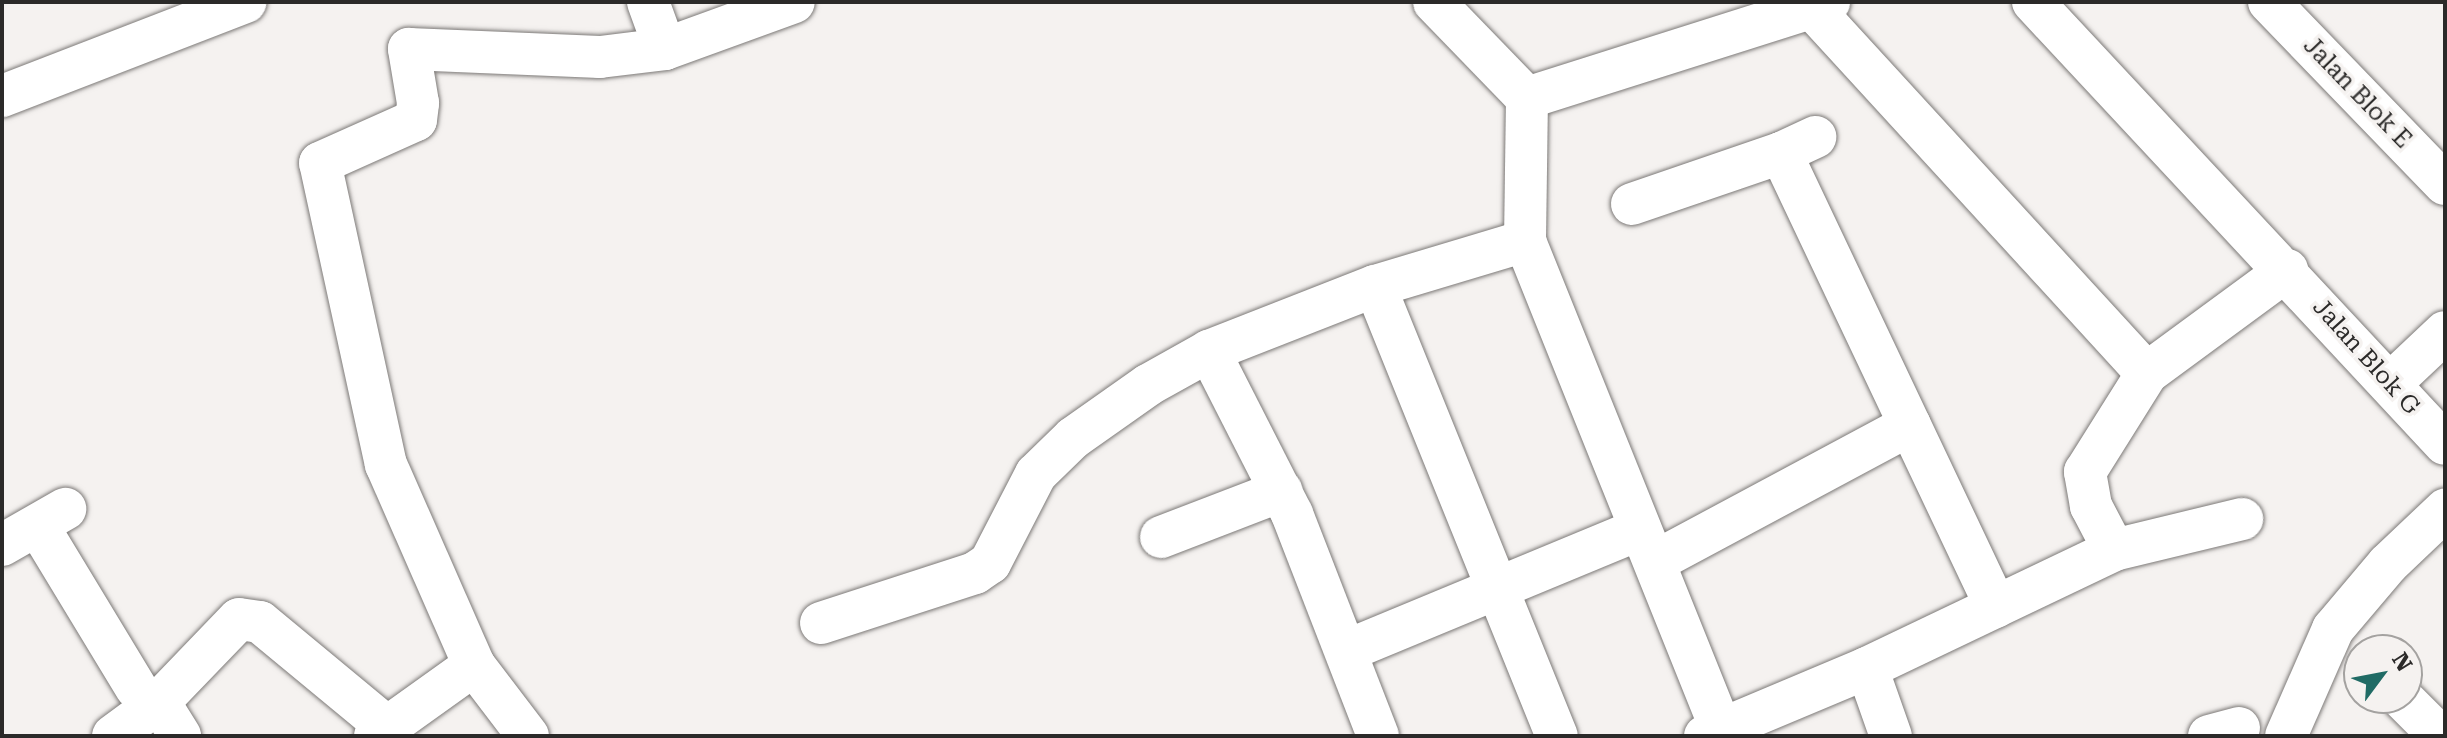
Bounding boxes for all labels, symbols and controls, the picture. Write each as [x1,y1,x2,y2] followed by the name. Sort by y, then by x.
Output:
[2297,32,2417,154] street label: Jalan Blok E
[2306,293,2426,421] street label: Jalan Blok G
[2343,634,2423,714] north arrow
[2387,648,2417,676] text: N

